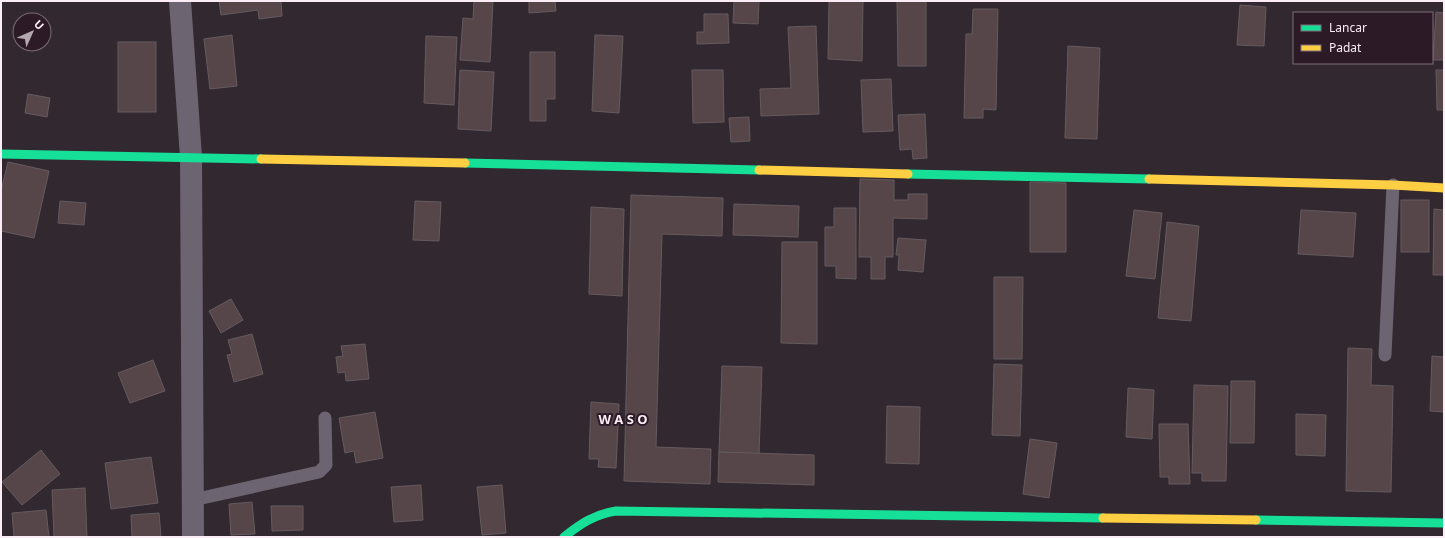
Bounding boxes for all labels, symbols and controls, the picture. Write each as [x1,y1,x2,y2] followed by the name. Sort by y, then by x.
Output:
[12,12,52,52] north arrow
[1293,12,1433,64] legend
[31,16,48,33] text: U
[1329,19,1367,36] text: Lancar
[1329,39,1362,56] text: Padat
[598,410,648,428] district label: W A S O

